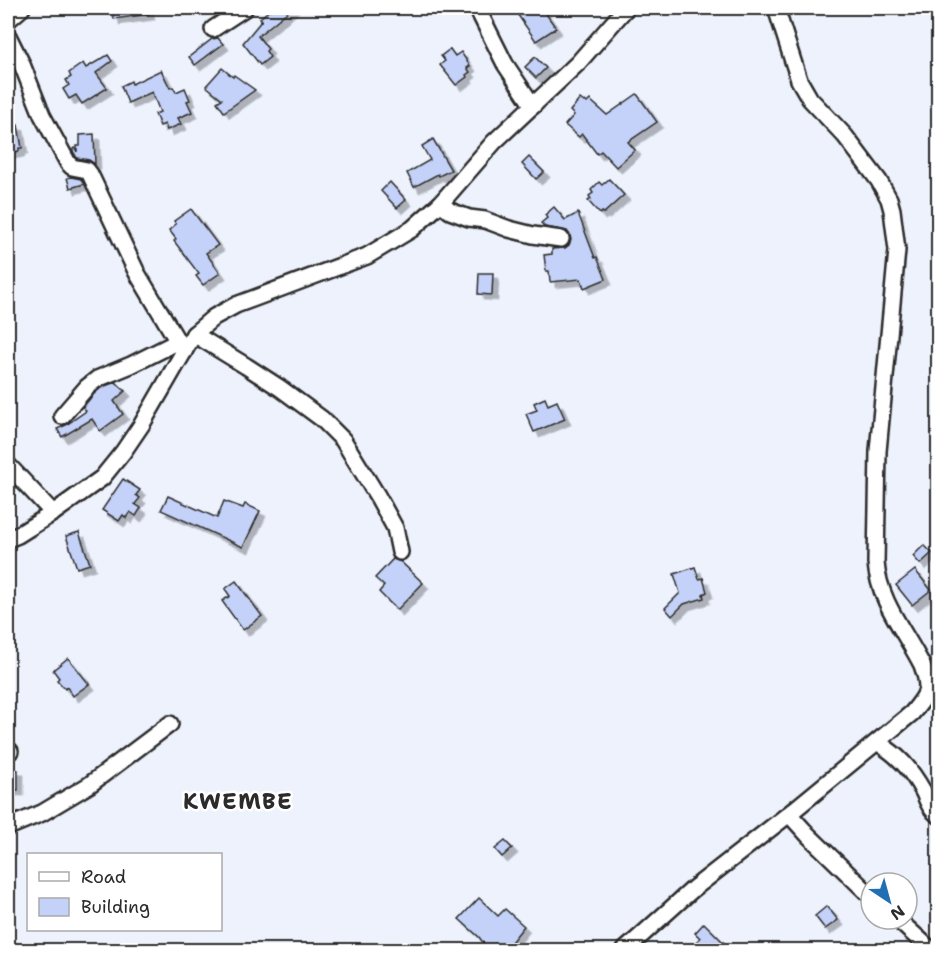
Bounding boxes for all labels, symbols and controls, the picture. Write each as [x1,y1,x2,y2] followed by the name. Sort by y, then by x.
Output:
[183,787,293,816] district label: KWEMBE
[27,853,222,931] legend
[81,865,126,889] text: Road
[859,871,919,931] north arrow
[81,895,150,919] text: Building
[886,901,909,925] text: N

